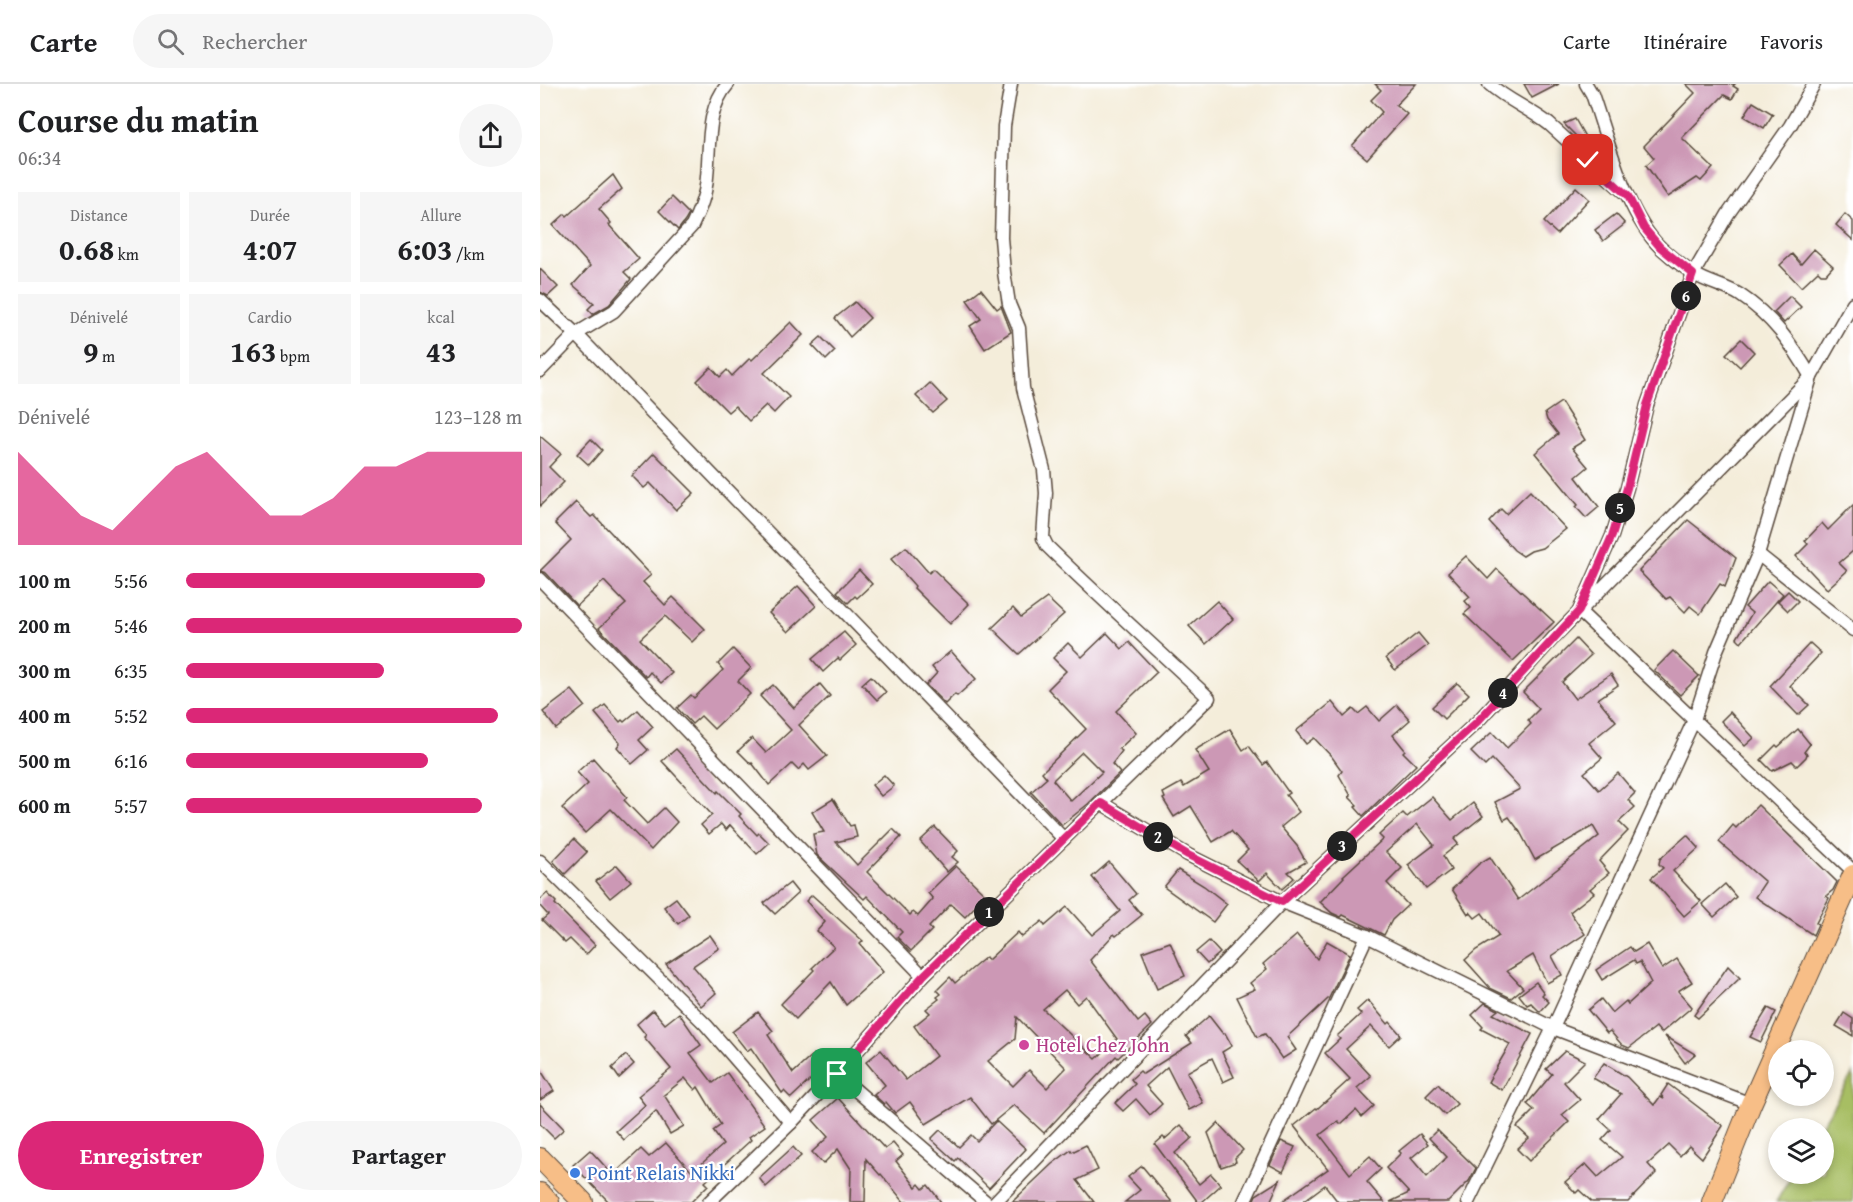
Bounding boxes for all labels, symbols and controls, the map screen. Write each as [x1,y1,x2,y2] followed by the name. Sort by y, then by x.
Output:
[133,14,553,68] search box
[30,21,97,62] text: Carte
[154,25,187,58] icon: search
[202,25,307,57] text: Rechercher
[1563,26,1610,57] text: Carte
[1643,26,1727,57] text: Itinéraire
[1760,26,1823,57] text: Favoris
[18,96,259,144] text: Course du matin
[459,104,522,167] button: share
[1562,134,1613,185] pin
[18,143,61,172] text: 06:34
[1571,143,1604,176] icon: check
[70,203,128,227] text: Distance
[250,203,290,227] text: Durée
[420,203,462,227] text: Allure
[59,227,114,271] text: 0.68
[242,227,298,271] text: 4:07
[397,227,452,271] text: 6:03
[114,242,139,266] text: km
[452,242,485,266] text: /km
[1671,281,1701,311] pin: 6
[1682,284,1690,308] text: 6
[70,305,128,329] text: Dénivelé
[248,305,292,329] text: Cardio
[427,305,455,329] text: kcal
[83,329,98,373] text: 9
[230,329,277,373] text: 163
[425,329,457,373] text: 43
[98,344,115,368] text: m
[277,344,310,368] text: bpm
[18,402,90,431] text: Dénivelé
[434,402,522,431] text: 123–128 m
[1605,493,1635,523] pin: 5
[1616,496,1624,520] text: 5
[18,566,71,595] text: 100 m
[114,566,148,595] text: 5:56
[18,611,71,640] text: 200 m
[114,611,148,640] text: 5:46
[18,656,71,685] text: 300 m
[114,656,148,685] text: 6:35
[1488,678,1518,708] pin: 4
[1499,681,1507,705] text: 4
[18,701,71,730] text: 400 m
[114,701,148,730] text: 5:52
[18,746,71,775] text: 500 m
[114,746,148,775] text: 6:16
[18,791,71,820] text: 600 m
[114,791,148,820] text: 5:57
[1143,822,1173,852] pin: 2
[1154,825,1162,849] text: 2
[1327,831,1357,861] pin: 3
[1338,834,1346,858] text: 3
[974,897,1004,927] pin: 1
[985,900,993,924] text: 1
[1036,1030,1170,1059] place label: Hotel Chez John
[1017,1038,1031,1052] marker: Hotel Chez John
[1768,1040,1834,1184] map controls
[1768,1040,1834,1106] button: locate
[811,1048,862,1099] pin
[820,1057,853,1090] icon: arrive
[1768,1118,1834,1184] button: layers
[18,1121,264,1190] button: Enregistrer
[276,1121,522,1190] button: Partager
[587,1158,735,1187] place label: Point Relais Nikki
[568,1166,582,1180] marker: Point Relais Nikki

